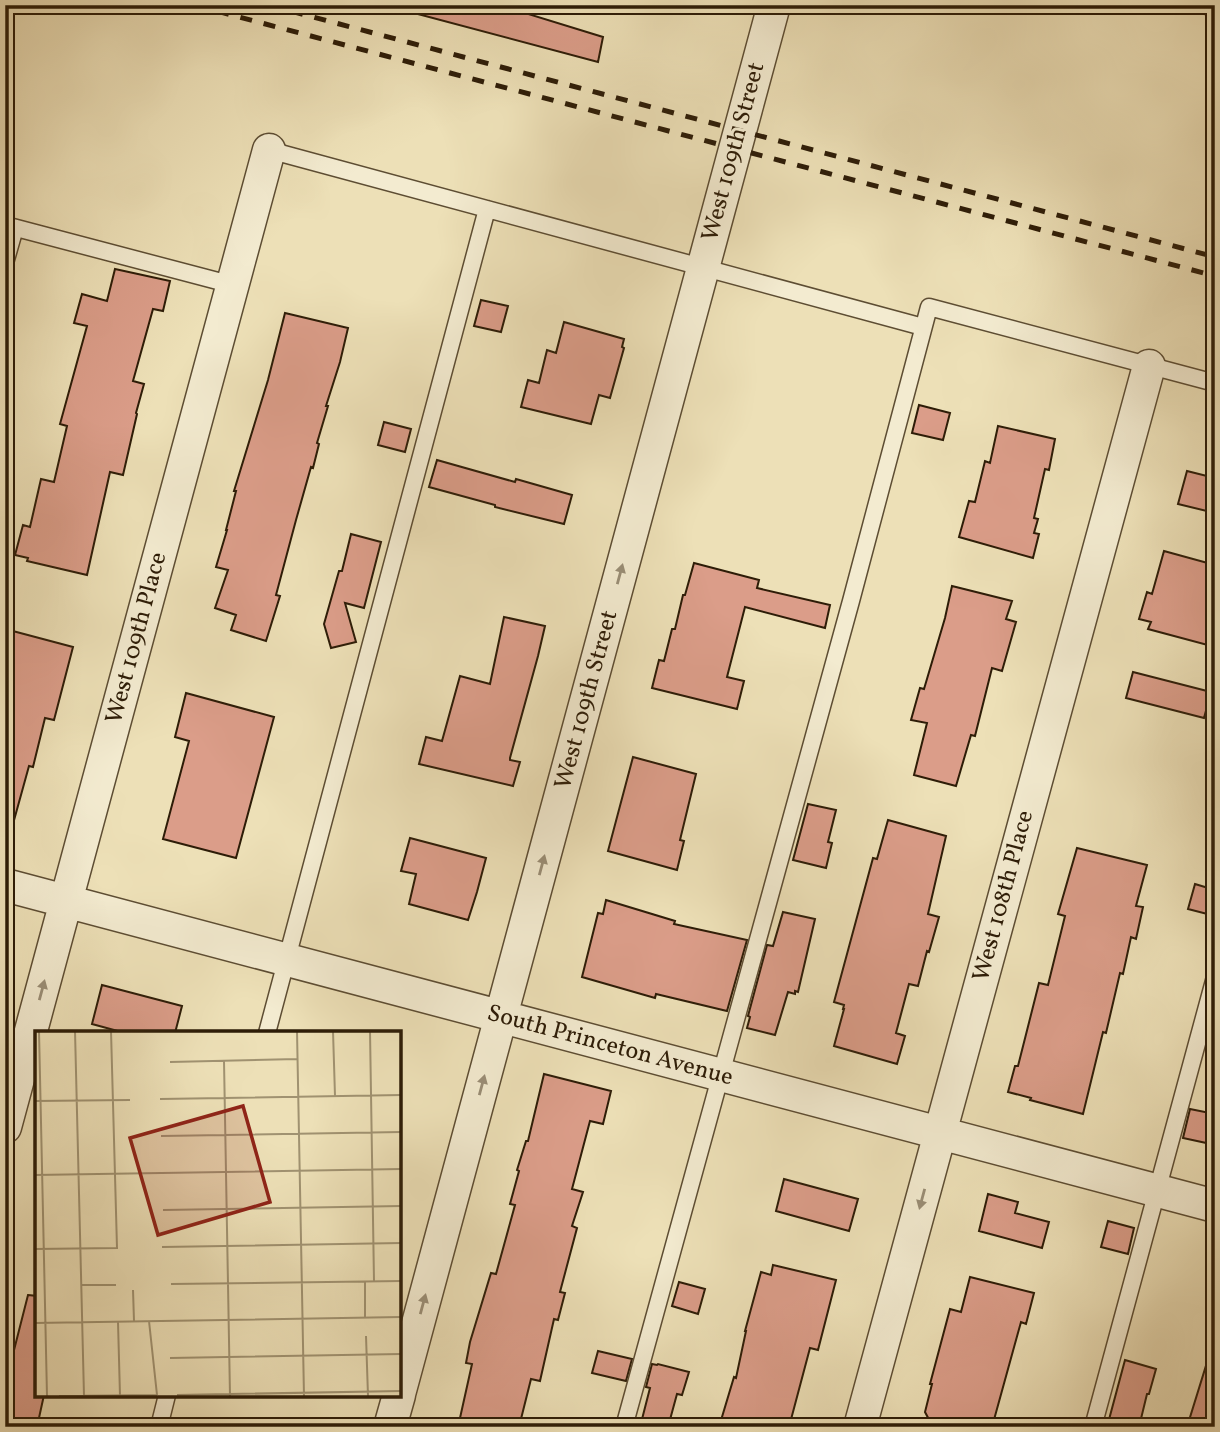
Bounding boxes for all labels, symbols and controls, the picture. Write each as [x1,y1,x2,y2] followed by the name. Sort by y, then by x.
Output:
[694,59,774,245] street label: West 109th Street
[98,549,176,727] street label: West 109th Place
[616,564,626,585] one-way arrow
[547,607,627,793] street label: West 109th Street
[965,807,1043,985] street label: West 108th Place
[537,854,548,876] one-way arrow
[37,979,48,1001] one-way arrow
[483,997,737,1095] street label: South Princeton Avenue
[35,1031,401,1397] inset map
[478,1074,488,1095] one-way arrow
[916,1189,926,1210] one-way arrow
[418,1293,429,1315] one-way arrow

